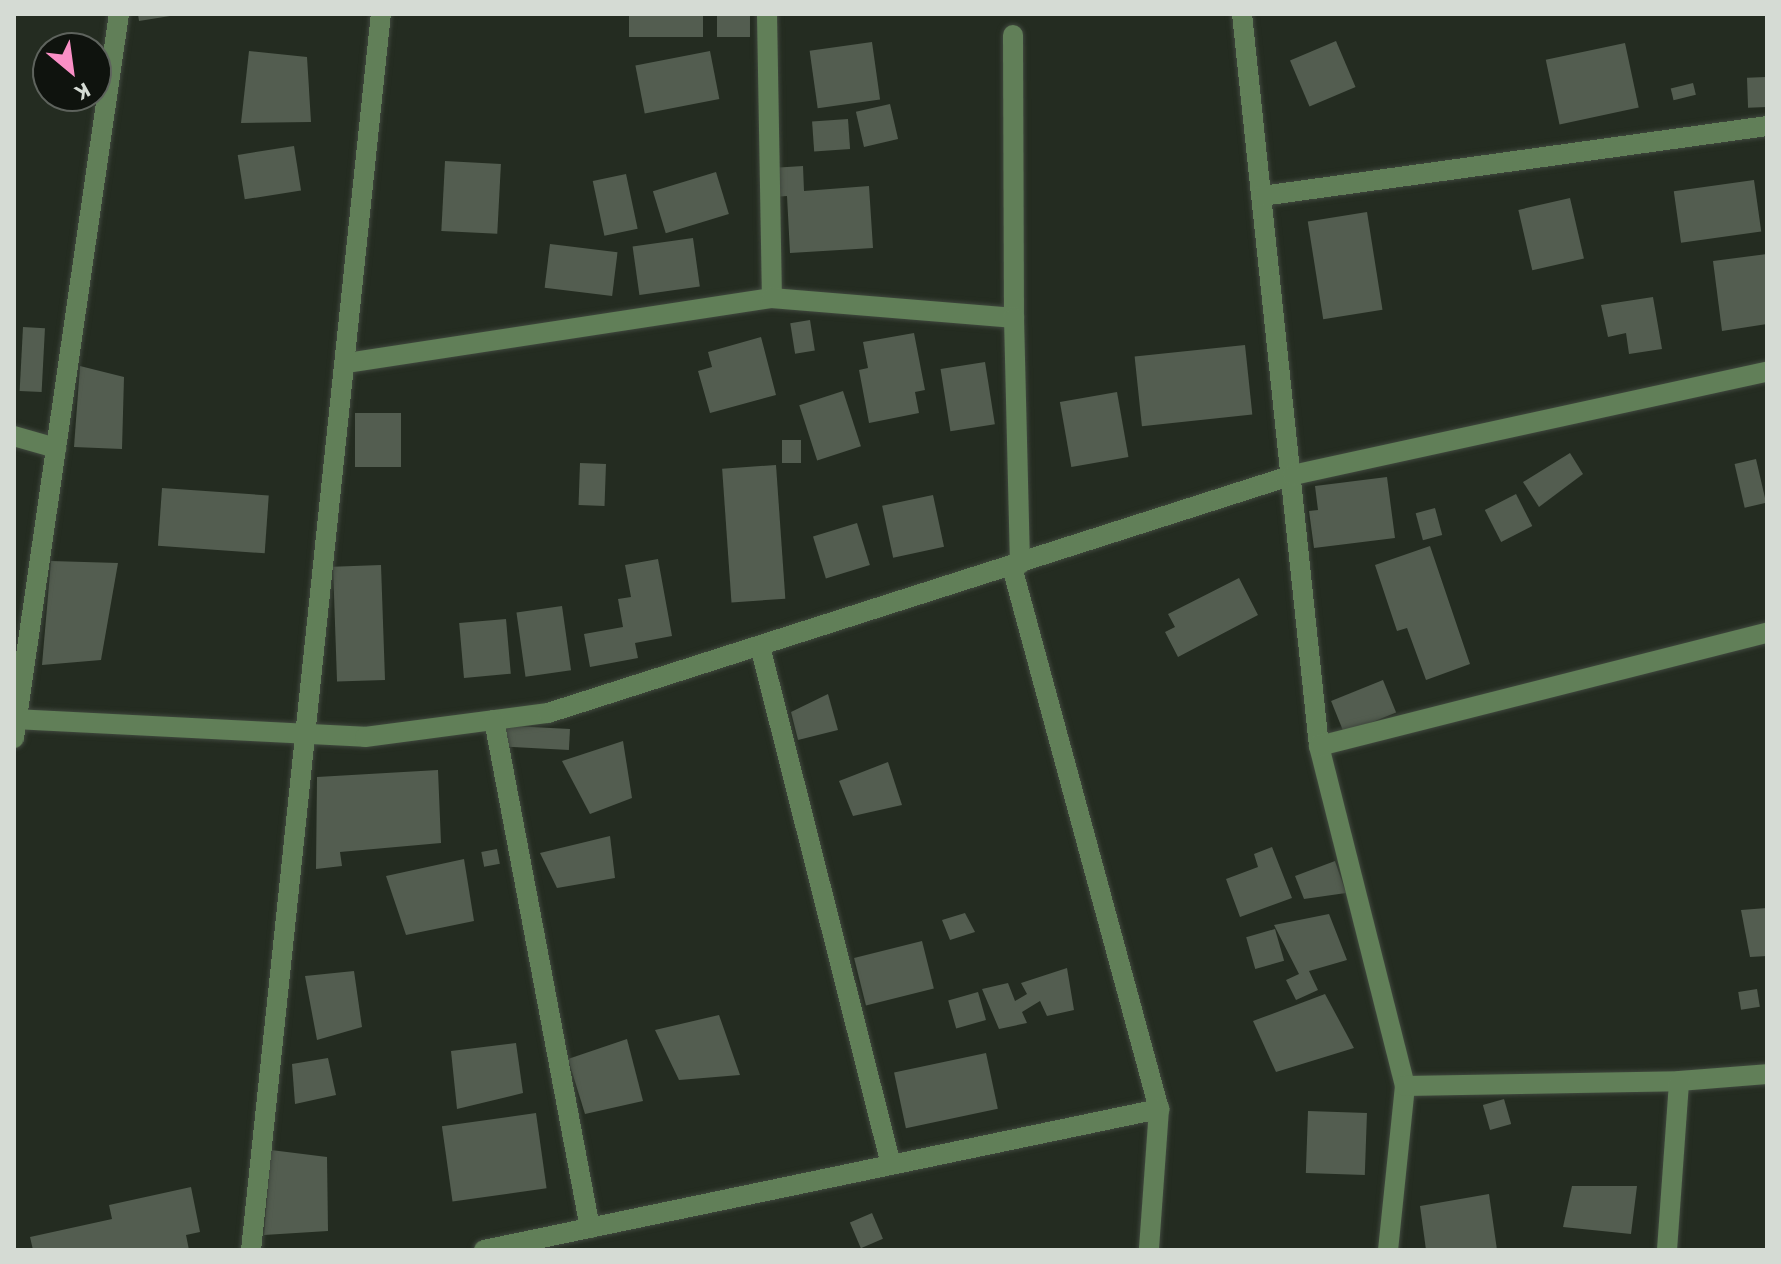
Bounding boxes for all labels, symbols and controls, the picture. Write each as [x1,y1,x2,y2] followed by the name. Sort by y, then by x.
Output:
[32,32,112,112] north arrow
[69,74,96,109] text: K

